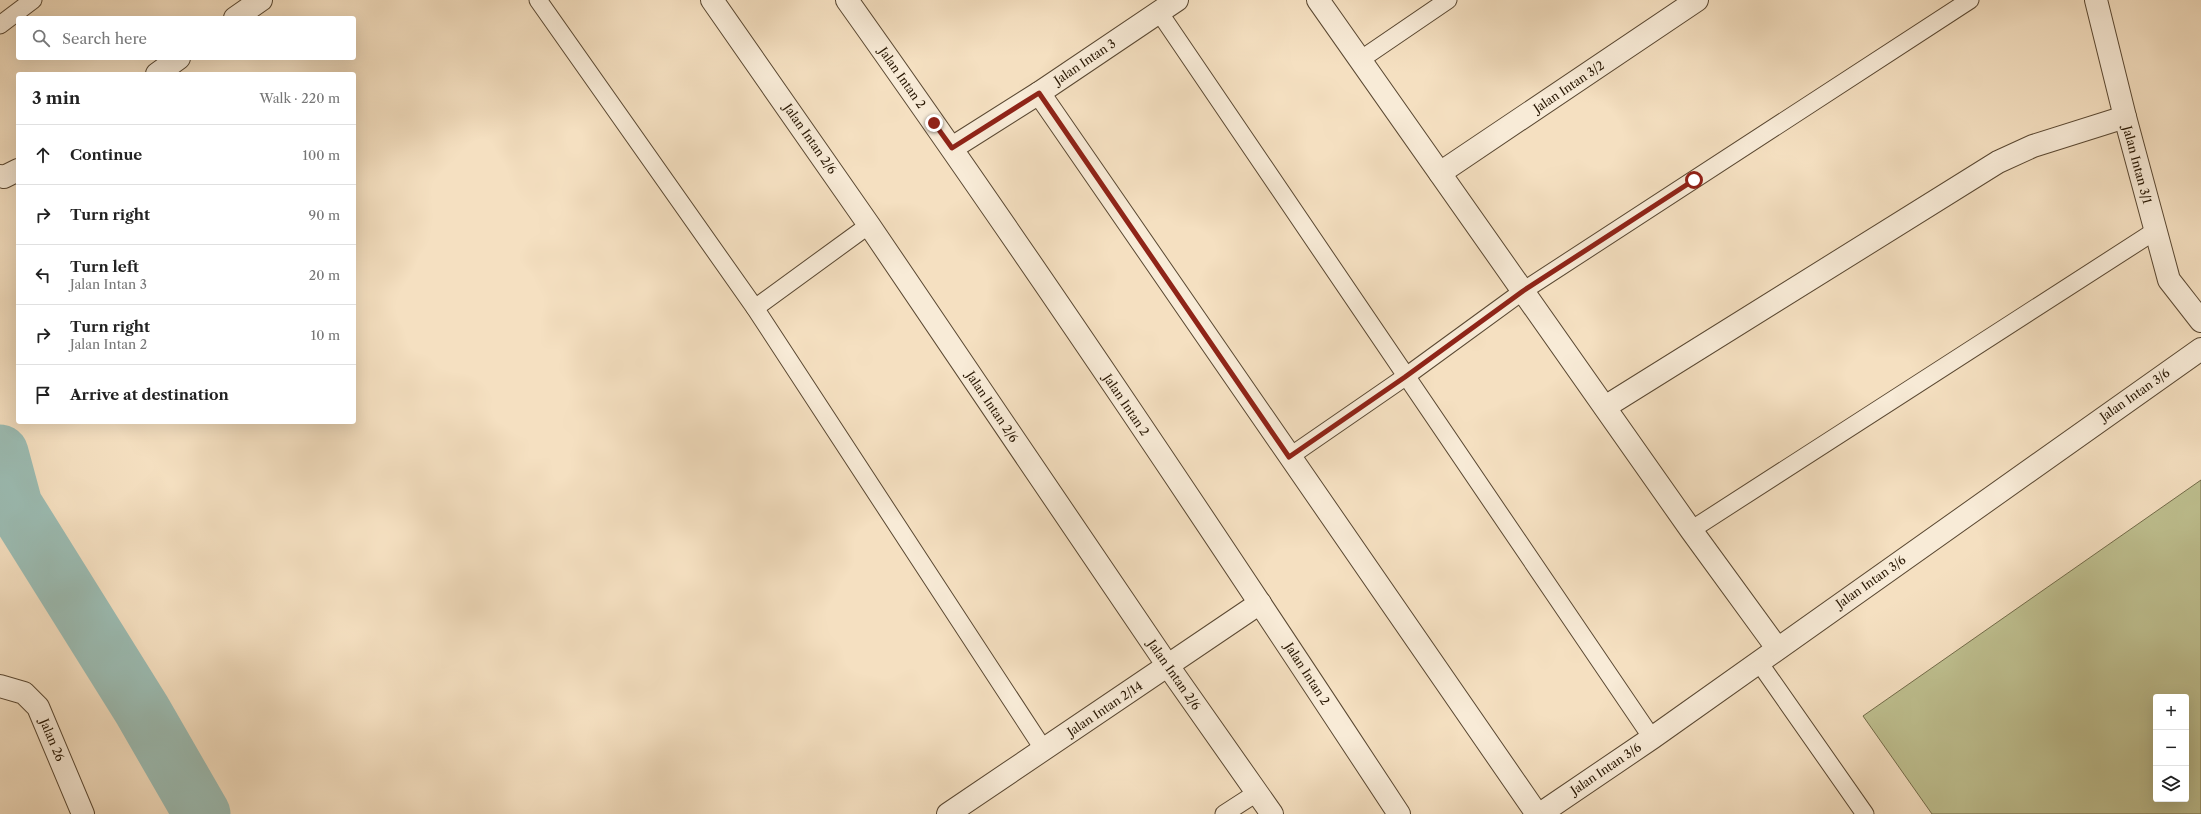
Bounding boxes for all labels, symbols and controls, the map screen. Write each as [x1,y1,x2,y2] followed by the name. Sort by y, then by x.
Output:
[16,16,356,60] search box
[30,27,52,49] icon: search
[62,29,147,48] text: Search here
[1049,36,1118,89] street label: Jalan Intan 3
[875,43,929,111] street label: Jalan Intan 2
[1529,57,1607,117] street label: Jalan Intan 3/2
[32,88,81,108] text: 3 min
[260,90,340,106] text: Walk · 220 m
[779,99,840,177] street label: Jalan Intan 2/6
[925,114,943,132] route end
[2119,122,2155,206] street label: Jalan Intan 3/1
[32,144,54,166] icon: ahead
[70,145,142,164] text: Continue
[302,147,340,163] text: 100 m
[1685,171,1703,189] route start
[32,204,54,226] icon: right
[70,205,150,224] text: Turn right
[309,207,340,223] text: 90 m
[70,257,139,276] text: Turn left
[32,264,54,286] icon: left
[309,267,340,283] text: 20 m
[70,276,147,292] text: Jalan Intan 3
[70,317,150,336] text: Turn right
[32,324,54,346] icon: right
[311,327,340,343] text: 10 m
[70,336,147,352] text: Jalan Intan 2
[2095,365,2173,425] street label: Jalan Intan 3/6
[962,367,1022,445] street label: Jalan Intan 2/6
[1099,369,1153,439] street label: Jalan Intan 2
[32,384,54,406] icon: arrive
[70,385,229,404] text: Arrive at destination
[1831,552,1909,612] street label: Jalan Intan 3/6
[1143,635,1204,713] street label: Jalan Intan 2/6
[1281,638,1333,708] street label: Jalan Intan 2
[1063,678,1145,740] street label: Jalan Intan 2/14
[2153,694,2189,802] map controls
[2153,694,2189,730] button: +
[36,714,68,763] street label: Jalan 26
[2153,730,2189,766] button: −
[1566,739,1644,799] street label: Jalan Intan 3/6
[2153,766,2189,802] button: layers

